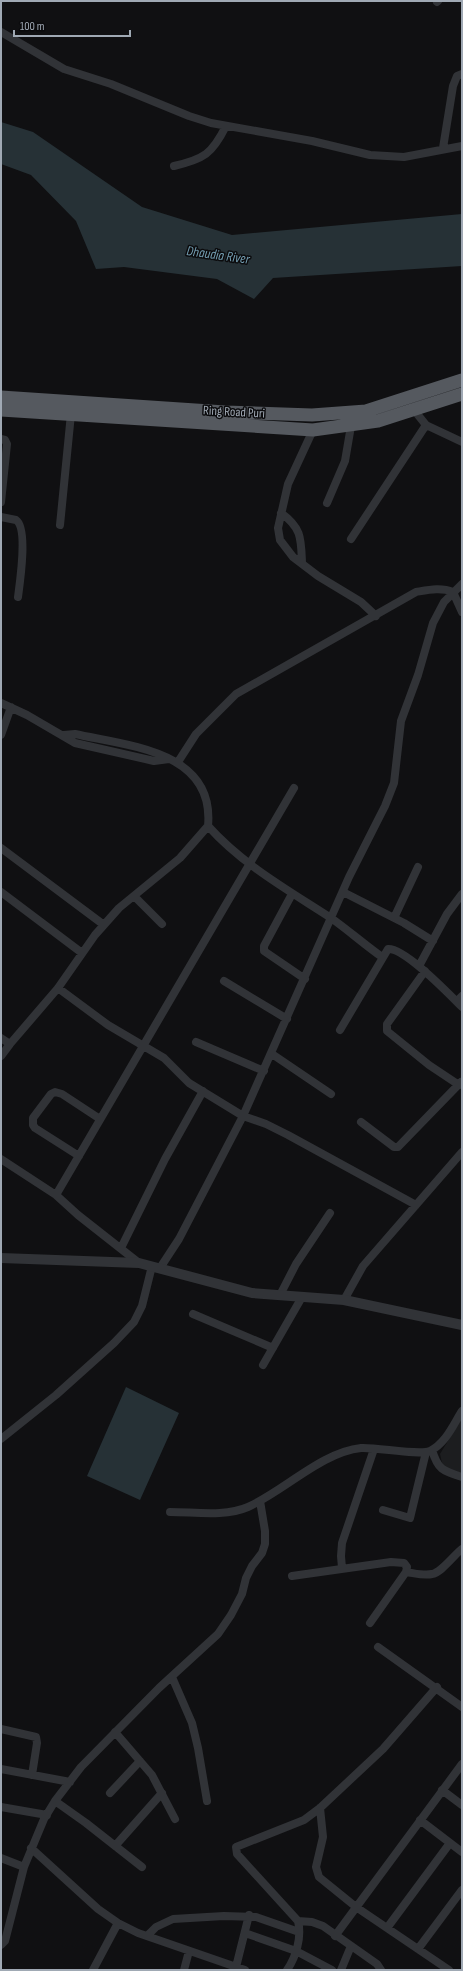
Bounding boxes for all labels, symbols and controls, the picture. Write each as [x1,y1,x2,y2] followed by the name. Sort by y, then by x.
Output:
[14,12,130,38] scale bar
[20,19,45,34] text: 100 m
[185,242,252,268] water label: Dhaudia River
[203,402,265,422] street label: Ring Road Puri

